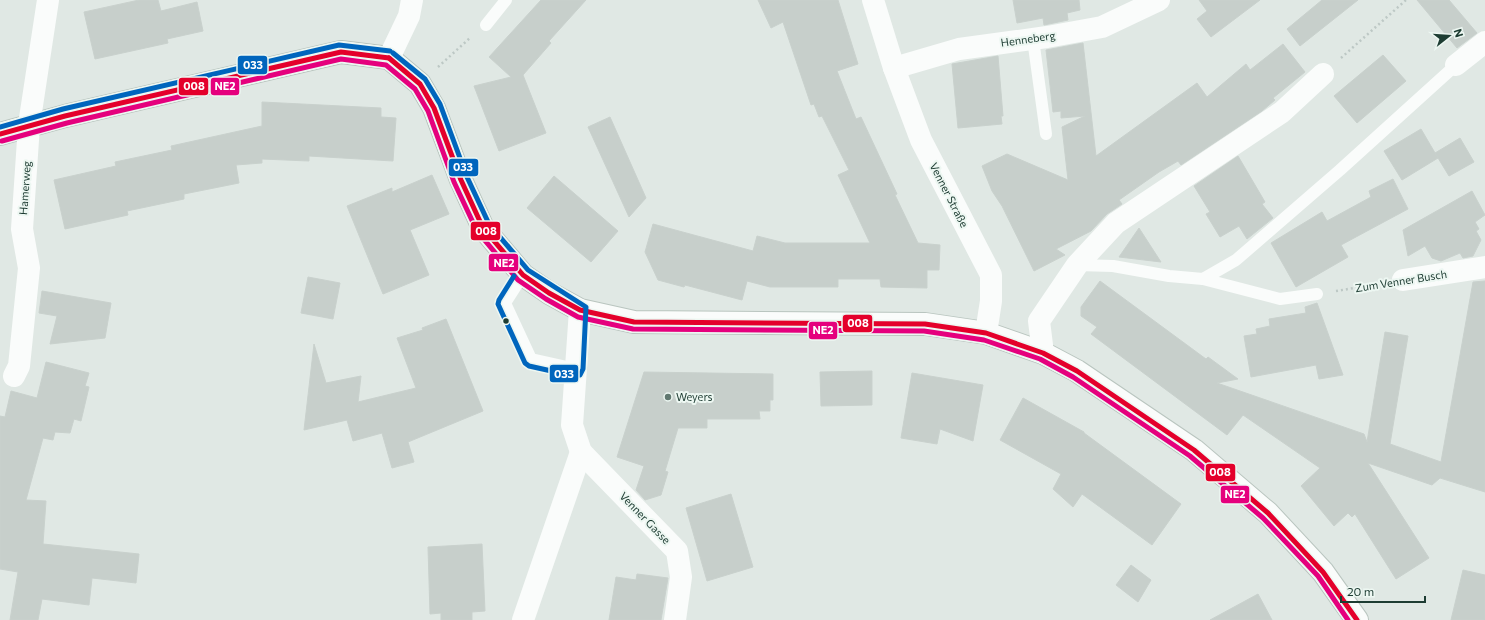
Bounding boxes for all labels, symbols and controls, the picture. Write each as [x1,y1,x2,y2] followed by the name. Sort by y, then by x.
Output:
[1429,16,1469,56] north arrow
[1452,27,1466,39] text: N
[1000,28,1056,49] street label: Henneberg
[237,55,268,75] line badge: 033
[243,58,263,71] text: 033
[178,77,209,96] line badge: 008
[210,77,240,96] line badge: NE2
[183,79,205,92] text: 008
[214,79,236,92] text: NE2
[448,158,479,177] line badge: 033
[16,160,33,215] street label: Hamerweg
[453,160,473,173] text: 033
[928,160,971,229] street label: Venner Straße
[470,221,501,241] line badge: 008
[475,224,497,237] text: 008
[488,253,519,272] line badge: NE2
[493,256,515,269] text: NE2
[1354,267,1448,294] street label: Zum Venner Busch
[842,314,873,333] line badge: 008
[501,316,511,326] unlabelled marker
[847,316,869,329] text: 008
[808,321,838,340] line badge: NE2
[812,323,834,336] text: NE2
[549,364,579,383] line badge: 033
[554,367,574,380] text: 033
[676,390,713,403] place label: Weyers
[663,392,673,402] marker: Weyers
[1205,463,1236,482] line badge: 008
[1209,465,1231,478] text: 008
[1220,485,1250,504] line badge: NE2
[1224,487,1246,500] text: NE2
[617,489,673,546] street label: Venner Gasse
[1341,578,1425,604] scale bar
[1347,584,1374,598] text: 20 m

